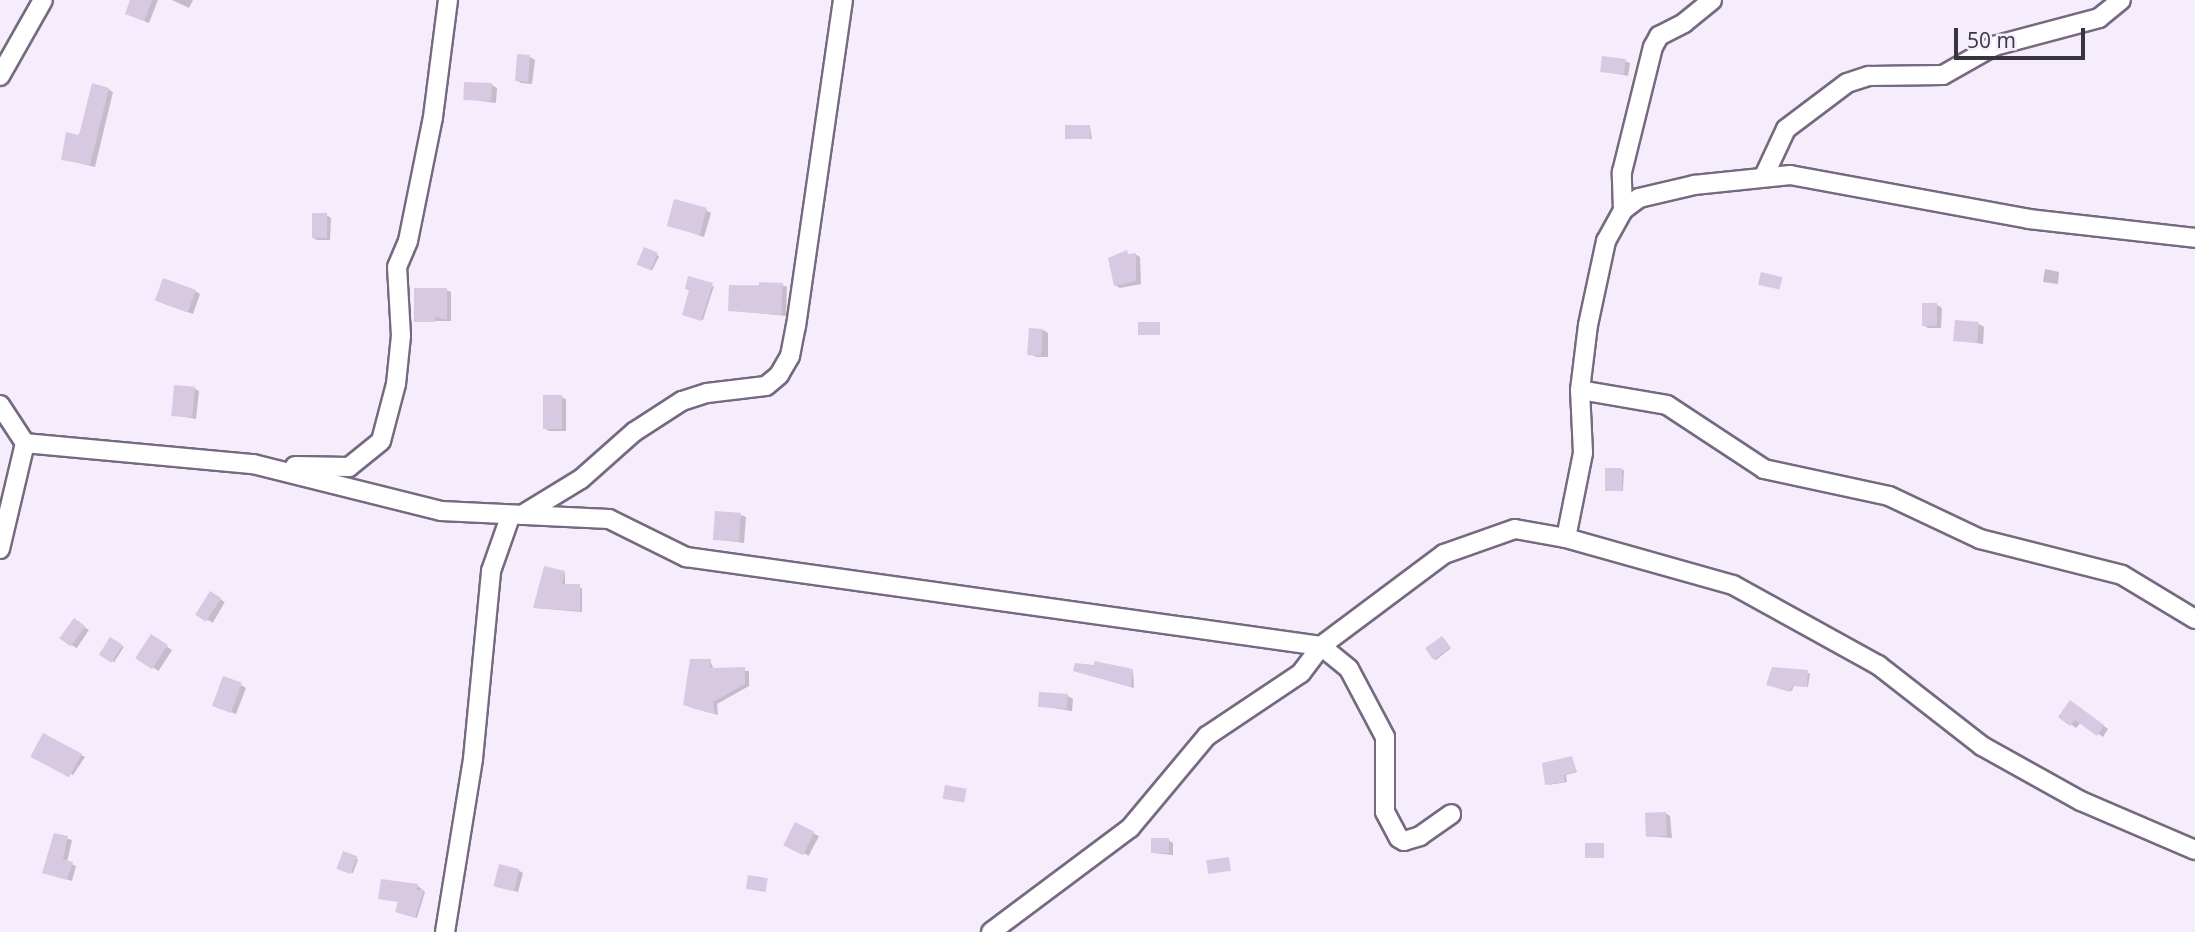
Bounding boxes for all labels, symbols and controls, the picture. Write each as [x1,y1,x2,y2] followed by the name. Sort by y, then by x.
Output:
[1957,14,2088,58] scale bar
[1967,26,2016,54] text: 50 m

